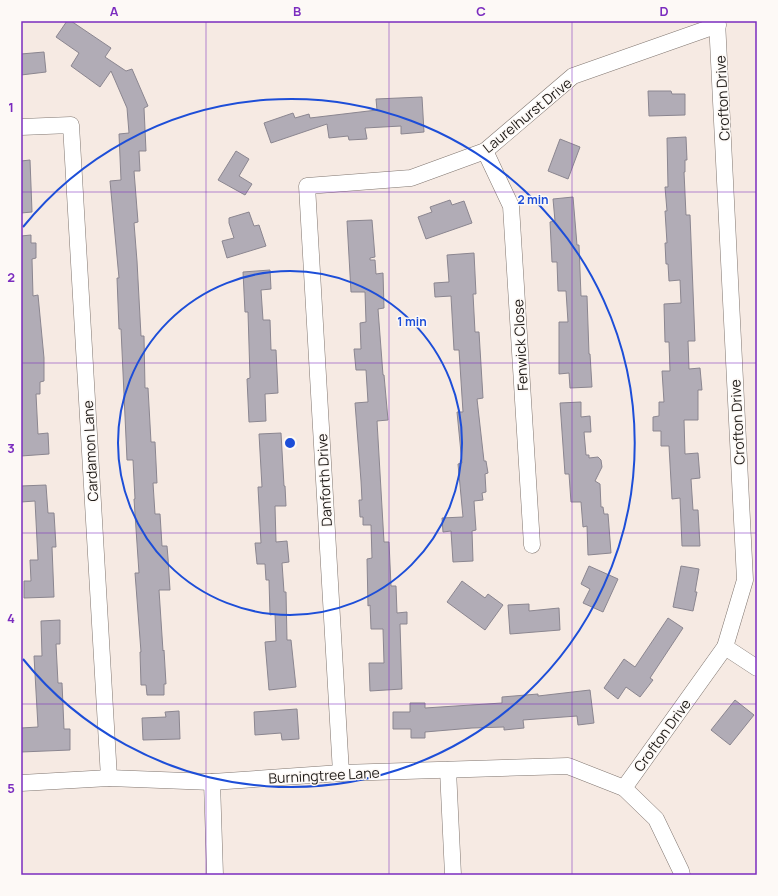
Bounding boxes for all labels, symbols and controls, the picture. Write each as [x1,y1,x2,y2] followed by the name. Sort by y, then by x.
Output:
[110,2,119,20] text: A
[293,2,301,20] text: B
[476,2,486,20] text: C
[659,2,669,20] text: D
[710,55,734,141] street label: Crofton Drive
[478,73,576,157] street label: Laurelhurst Drive
[8,98,14,116] text: 1
[517,191,549,208] text: 2 min
[7,268,15,286] text: 2
[508,299,532,391] street label: Fenwick Close
[397,313,427,330] text: 1 min
[725,379,749,465] street label: Crofton Drive
[78,400,102,502] street label: Cardamon Lane
[312,433,336,527] street label: Danforth Drive
[283,436,297,450] centre of rings
[7,439,15,457] text: 3
[7,609,15,627] text: 4
[629,695,695,775] street label: Crofton Drive
[268,763,380,787] street label: Burningtree Lane
[7,779,15,797] text: 5

